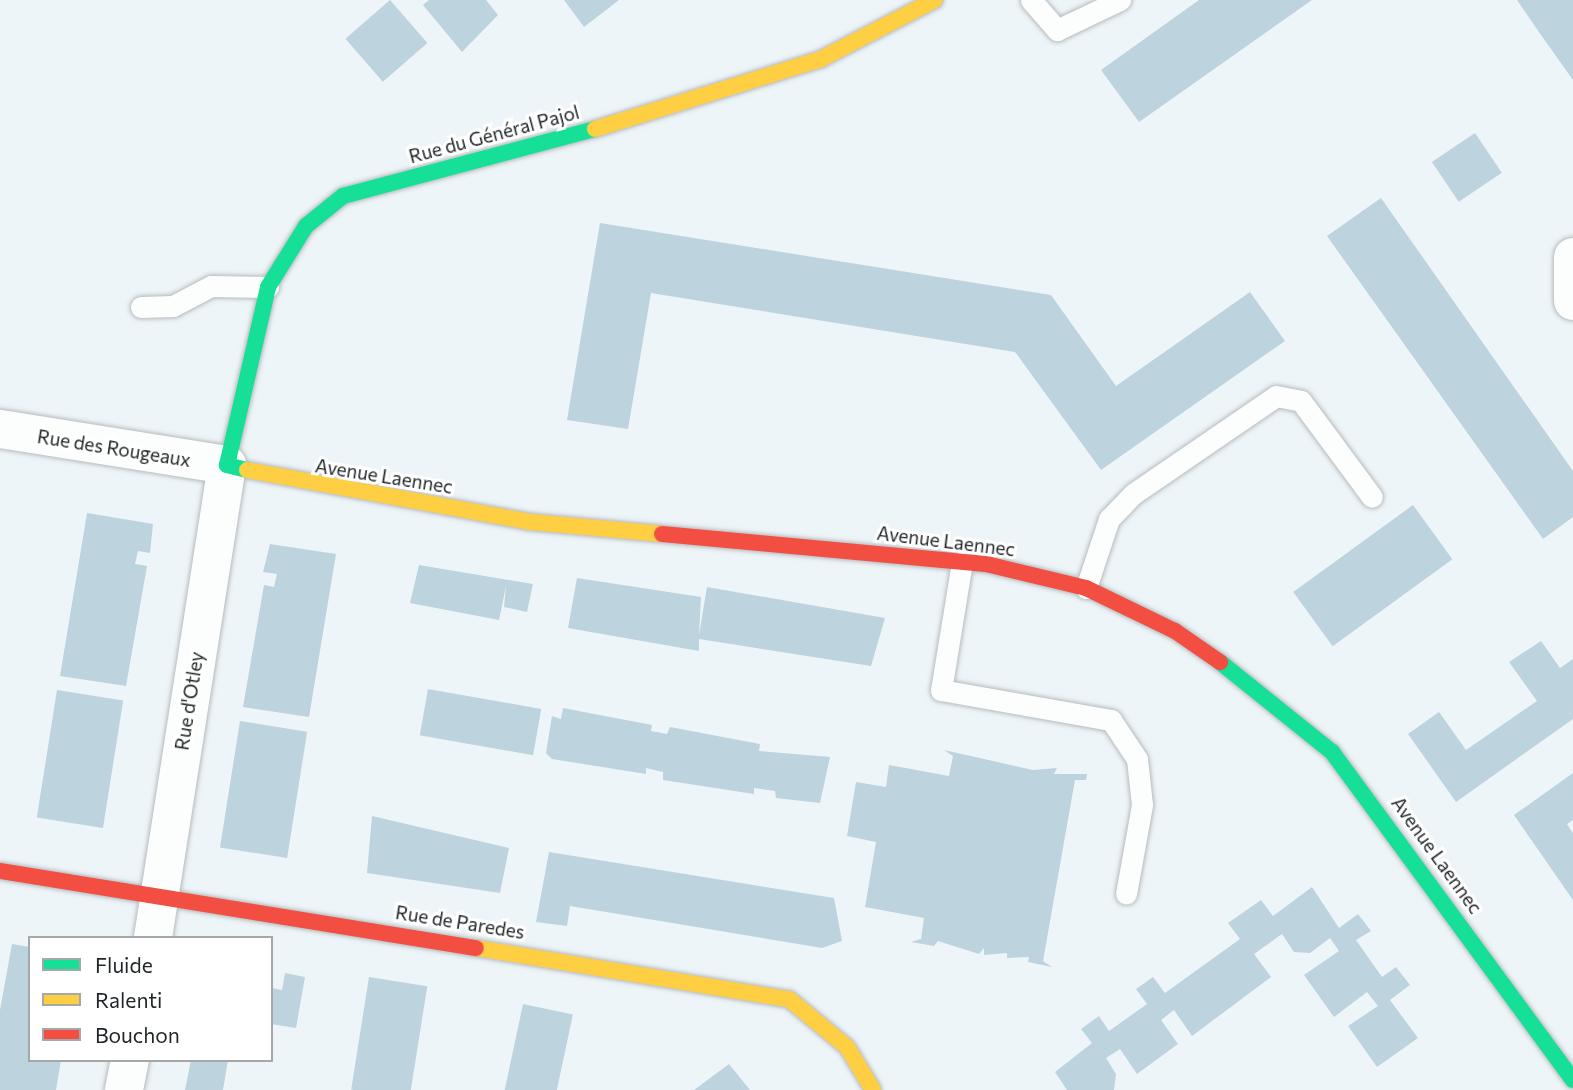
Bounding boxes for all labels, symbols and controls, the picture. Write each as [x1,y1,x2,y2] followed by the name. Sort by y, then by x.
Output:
[406,100,582,168] street label: Rue du Général Pajol
[36,425,192,471] street label: Rue des Rougeaux
[314,454,454,498] street label: Avenue Laennec
[876,521,1016,561] street label: Avenue Laennec
[170,650,208,752] street label: Rue d'Otley
[1387,792,1487,918] street label: Avenue Laennec
[394,901,526,943] street label: Rue de Paredes
[28,936,273,1062] legend
[95,952,153,977] text: Fluide
[95,987,162,1012] text: Ralenti
[95,1022,180,1047] text: Bouchon

